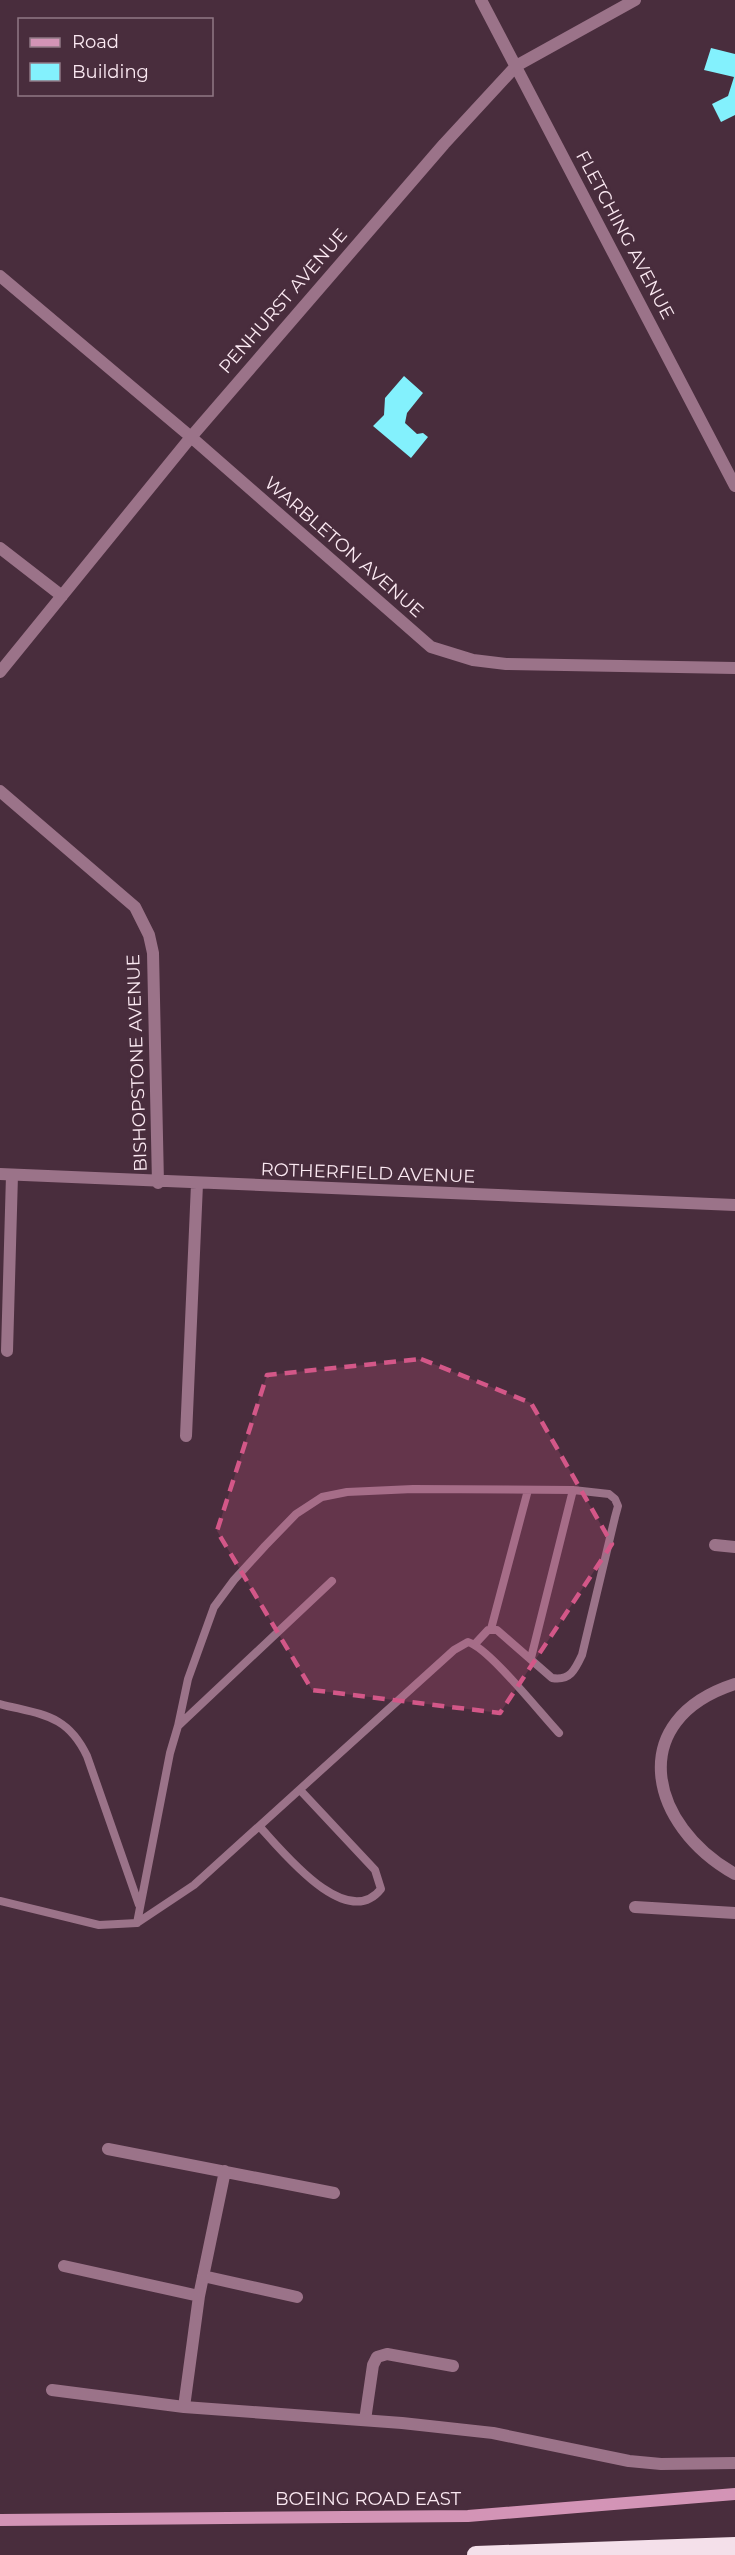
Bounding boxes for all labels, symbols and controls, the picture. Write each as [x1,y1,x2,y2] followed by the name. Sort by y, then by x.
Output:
[18,18,213,96] legend
[72,31,119,53] text: Road
[72,61,149,83] text: Building
[571,147,679,323] street label: FLETCHING AVENUE
[214,224,352,378] street label: PENHURST AVENUE
[260,472,428,622] street label: WARBLETON AVENUE
[122,954,152,1172] street label: BISHOPSTONE AVENUE
[260,1158,476,1188] street label: ROTHERFIELD AVENUE
[275,2488,462,2510] street label: BOEING ROAD EAST

